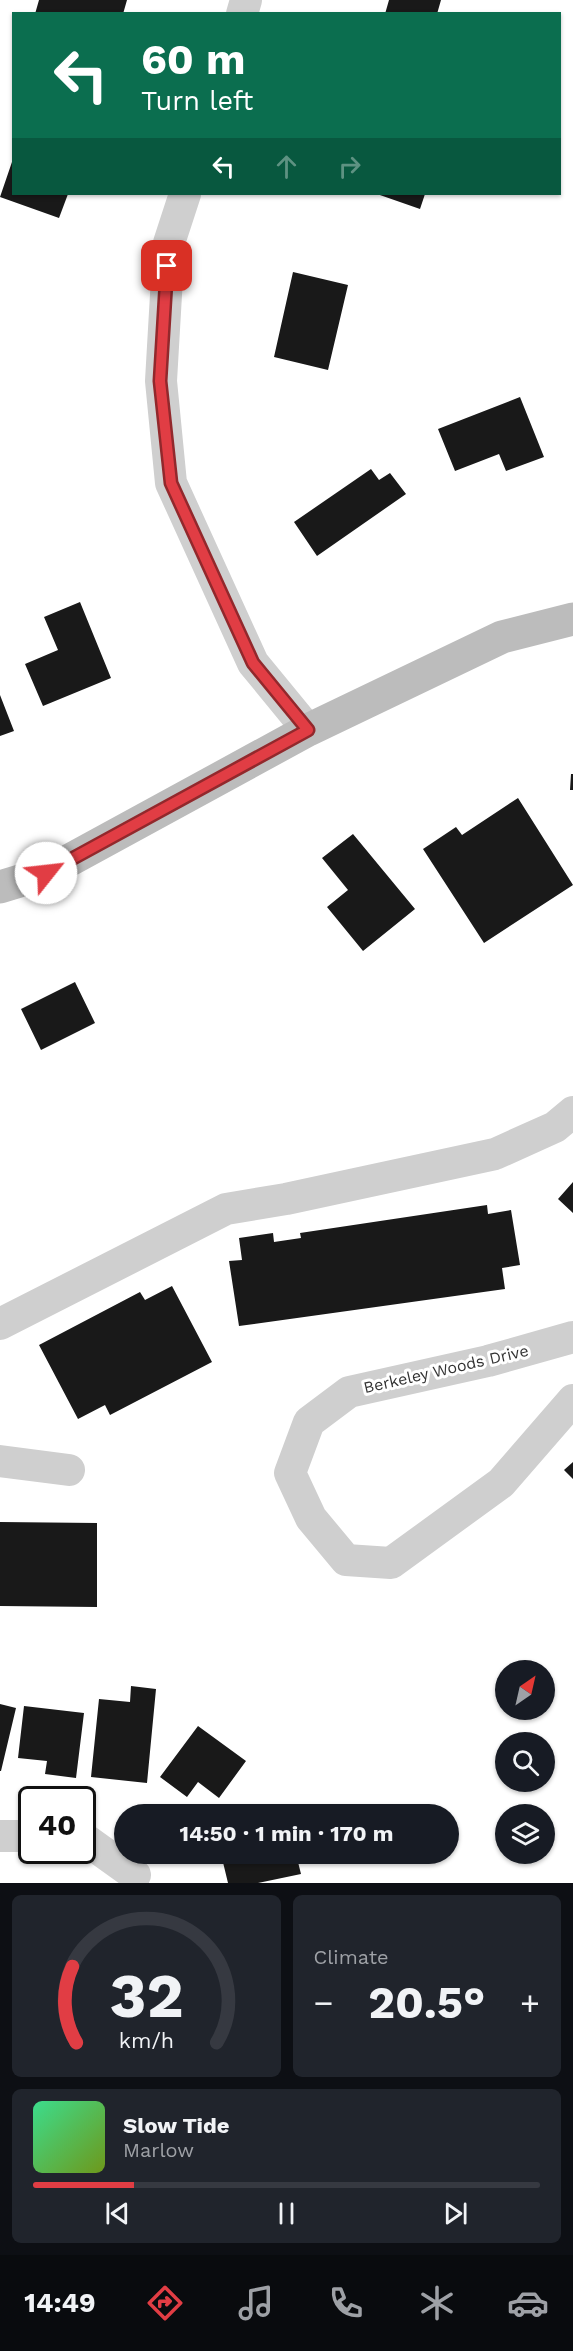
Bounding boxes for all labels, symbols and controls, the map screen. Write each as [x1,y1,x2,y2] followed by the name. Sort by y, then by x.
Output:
[141,35,245,84] text: 60 m
[42,36,120,114] icon: left
[141,85,253,117] text: Turn left
[207,150,240,183] icon: left
[270,150,303,183] icon: ahead
[333,150,366,183] icon: right
[141,240,192,291] pin
[150,249,183,282] icon: arrive
[14,841,78,905] position arrow
[362,1341,530,1397] street label: Berkeley Woods Drive
[495,1660,555,1720] north arrow
[495,1660,555,1864] map controls
[495,1732,555,1792] button: search
[18,1786,96,1864] speed limit sign: 40
[495,1804,555,1864] button: layers
[179,1821,394,1846] text: 14:50 · 1 min · 170 m
[314,1945,389,1969] text: Climate
[109,1959,183,2032] text: 32
[368,1976,485,2029] text: 20.5°
[314,1983,333,2022] text: −
[520,1983,540,2022] text: +
[119,2028,174,2053] text: km/h
[123,2113,230,2138] text: Slow Tide
[123,2138,194,2162] text: Marlow
[101,2197,134,2230] icon: previous
[270,2197,303,2230] icon: pause
[439,2197,472,2230] icon: next
[144,2282,186,2324] icon: directions
[235,2282,277,2324] icon: music
[325,2282,367,2324] icon: phone
[416,2282,458,2324] icon: climate
[507,2282,549,2324] icon: car
[24,2287,96,2319] text: 14:49

